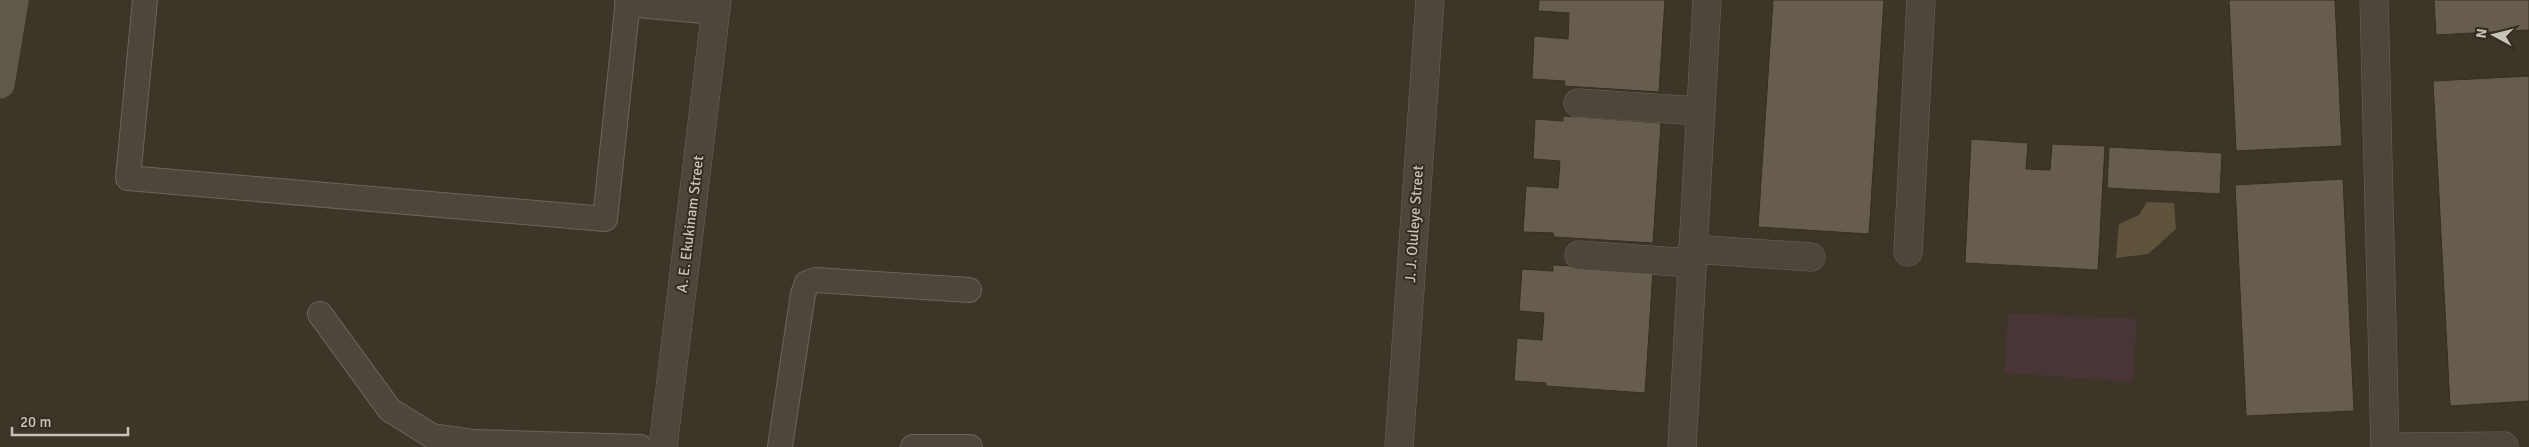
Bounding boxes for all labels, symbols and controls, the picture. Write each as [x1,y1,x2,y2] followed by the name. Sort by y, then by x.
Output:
[2469,10,2519,60] north arrow
[2473,28,2491,39] text: N
[673,154,707,294] street label: A. E. Ekukinam Street
[1401,165,1427,283] street label: J. J. Oluleye Street
[12,404,129,436] scale bar
[20,413,51,431] text: 20 m

